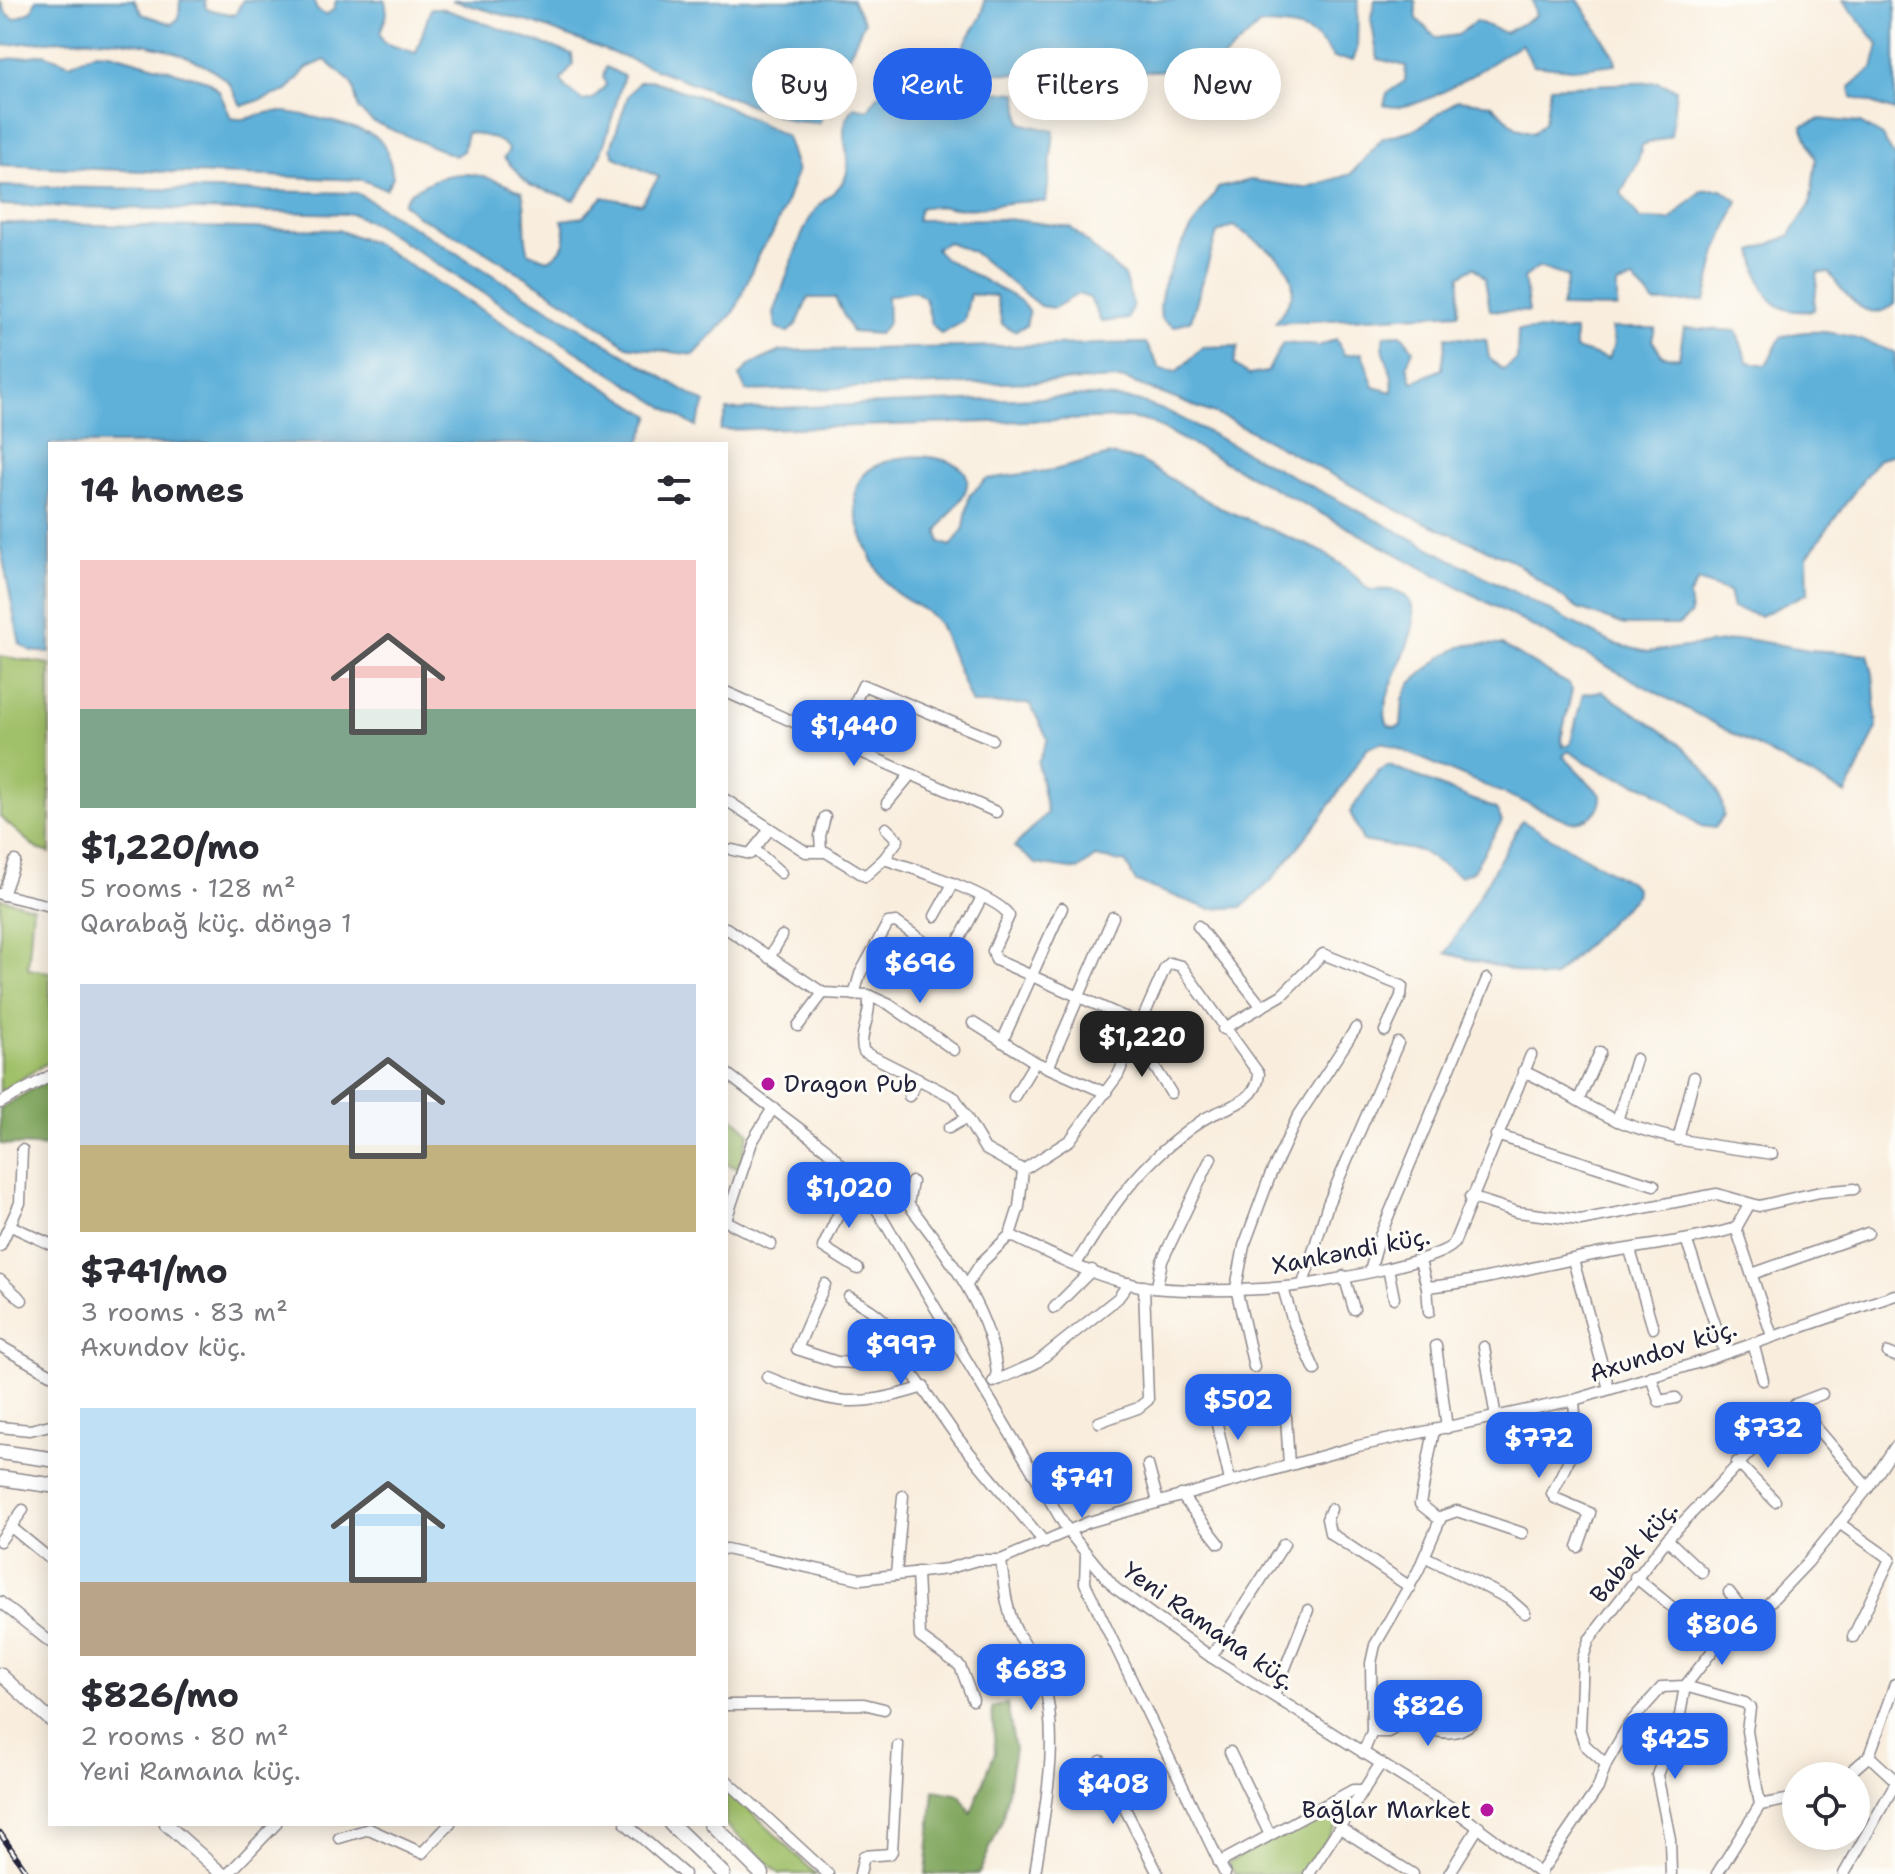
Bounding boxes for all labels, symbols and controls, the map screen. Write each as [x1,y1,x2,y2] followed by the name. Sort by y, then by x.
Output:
[752,48,857,120] chip: Buy
[873,48,992,120] chip: Rent
[1008,48,1148,120] chip: Filters
[1164,48,1281,120] chip: New
[80,467,244,513] text: 14 homes
[652,468,696,512] icon: filters
[316,612,460,756] icon: home
[789,700,919,768] pin: $1,440
[810,708,898,743] text: $1,440
[80,824,260,870] text: $1,220/mo
[80,870,296,905] text: 5 rooms · 128 m²
[80,905,352,940] text: Qarabağ küç. döngə 1
[873,937,967,1005] pin: $696
[884,945,956,980] text: $696
[1077,1011,1207,1079] pin: $1,220
[1098,1019,1186,1054] text: $1,220
[316,1036,460,1180] icon: home
[784,1068,918,1100] place label: Dragon Pub
[759,1075,777,1093] marker: Dragon Pub
[784,1162,914,1230] pin: $1,020
[805,1170,893,1205] text: $1,020
[1269,1220,1433,1282] street label: Xankəndi küç.
[80,1248,228,1294] text: $741/mo
[80,1294,288,1329] text: 3 rooms · 83 m²
[1585,1312,1741,1390] street label: Axundov küç.
[854,1319,948,1387] pin: $997
[866,1327,936,1362] text: $997
[80,1329,246,1364] text: Axundov küç.
[1191,1374,1285,1442] pin: $502
[1203,1382,1273,1417] text: $502
[1721,1402,1815,1470] pin: $732
[1733,1410,1803,1445] text: $732
[1492,1412,1586,1480] pin: $772
[1504,1420,1574,1455] text: $772
[1035,1452,1129,1520] pin: $741
[316,1460,460,1604] icon: home
[1050,1460,1114,1495] text: $741
[1583,1494,1685,1610] street label: Babək küç.
[1116,1555,1302,1697] street label: Yeni Ramana küç.
[1675,1599,1769,1667] pin: $806
[1686,1607,1758,1642] text: $806
[984,1644,1078,1712] pin: $683
[995,1652,1067,1687] text: $683
[80,1672,239,1718] text: $826/mo
[1381,1680,1475,1748] pin: $826
[1392,1688,1464,1723] text: $826
[1628,1713,1722,1781] pin: $425
[80,1718,289,1753] text: 2 rooms · 80 m²
[1641,1721,1709,1756] text: $425
[80,1753,301,1788] text: Yeni Ramana küç.
[1066,1758,1160,1826] pin: $408
[1782,1762,1870,1850] map controls
[1782,1762,1870,1850] button: locate
[1077,1766,1149,1801] text: $408
[1302,1794,1471,1826] place label: Bağlar Market
[1478,1801,1496,1819] marker: Bağlar Market

